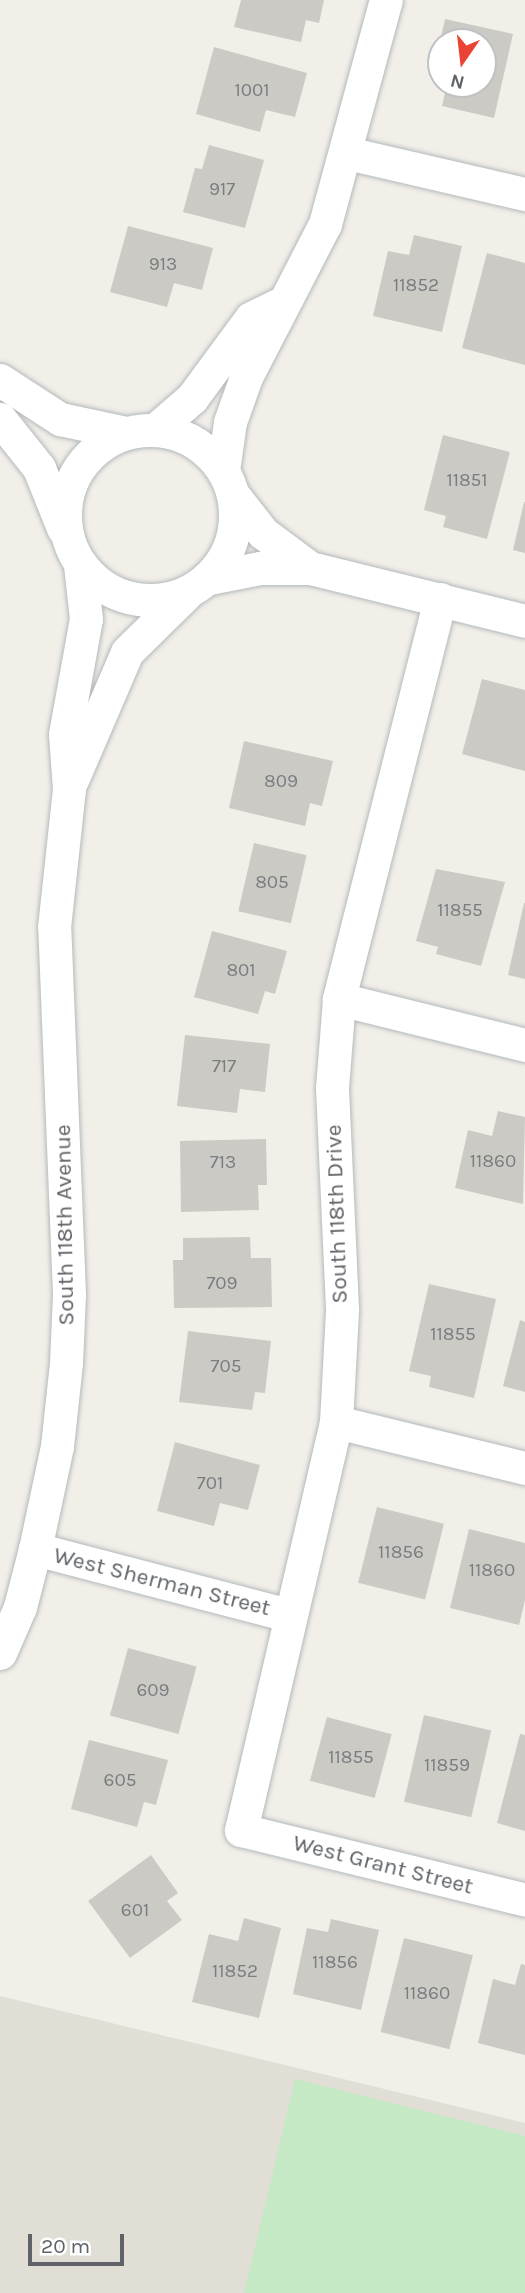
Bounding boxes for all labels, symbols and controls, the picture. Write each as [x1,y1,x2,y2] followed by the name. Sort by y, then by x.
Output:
[427,28,497,98] north arrow
[448,69,467,94] text: N
[234,80,270,102] house number: 1001
[209,179,235,201] house number: 917
[149,254,177,276] house number: 913
[393,275,439,297] house number: 11852
[446,470,488,492] house number: 11851
[264,771,298,793] house number: 809
[255,872,289,894] house number: 805
[437,900,483,922] house number: 11855
[226,960,256,982] house number: 801
[212,1056,236,1078] house number: 717
[49,1124,81,1326] street label: South 118th Avenue
[320,1124,354,1304] street label: South 118th Drive
[470,1151,516,1173] house number: 11860
[210,1152,236,1174] house number: 713
[206,1273,238,1295] house number: 709
[430,1324,476,1346] house number: 11855
[211,1356,241,1378] house number: 705
[197,1473,223,1495] house number: 701
[51,1542,273,1622] street label: West Sherman Street
[378,1542,424,1564] house number: 11856
[469,1560,515,1582] house number: 11860
[136,1680,170,1702] house number: 609
[328,1747,374,1769] house number: 11855
[424,1755,470,1777] house number: 11859
[104,1770,136,1792] house number: 605
[290,1829,476,1901] street label: West Grant Street
[121,1900,149,1922] house number: 601
[312,1952,358,1974] house number: 11856
[212,1961,258,1983] house number: 11852
[404,1983,450,2005] house number: 11860
[32,2220,128,2264] scale bar
[41,2234,90,2258] text: 20 m

